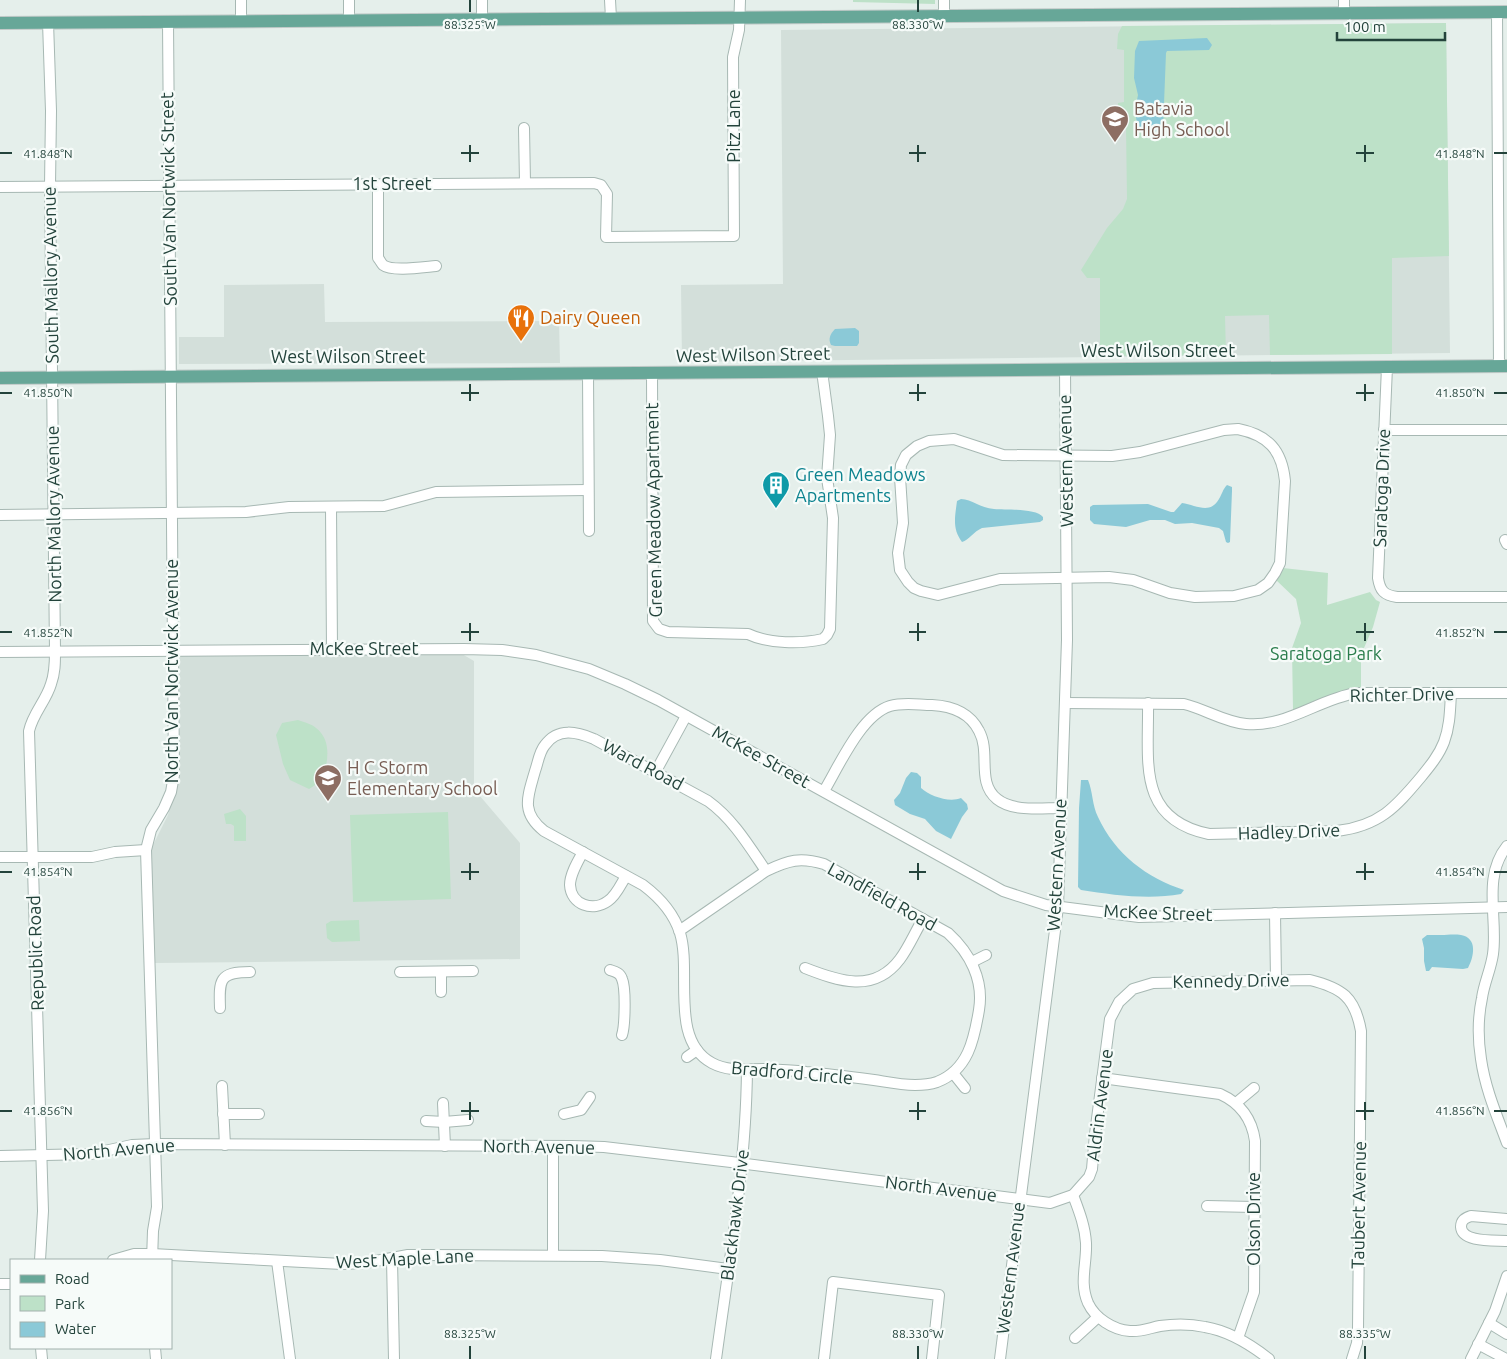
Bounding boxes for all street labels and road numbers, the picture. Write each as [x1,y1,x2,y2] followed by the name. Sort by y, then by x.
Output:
[723,89,743,163] street label: Pitz Lane
[156,92,180,306] street label: South Van Nortwick Street
[352,173,432,193] street label: 1st Street
[38,186,62,364] street label: South Mallory Avenue
[1081,340,1235,360] street label: West Wilson Street
[676,343,830,365] street label: West Wilson Street
[271,346,425,366] street label: West Wilson Street
[1054,394,1076,528] street label: Western Avenue
[641,402,665,618] street label: Green Meadow Apartment
[41,425,65,603] street label: North Mallory Avenue
[1369,428,1393,548] street label: Saratoga Drive
[161,559,181,783] street label: North Van Nortwick Avenue
[310,638,419,658] street label: McKee Street
[1349,683,1455,705] street label: Richter Drive
[709,721,814,791] street label: McKee Street
[600,735,687,794] street label: Ward Road
[1043,798,1069,932] street label: Western Avenue
[1237,819,1340,843] street label: Hadley Drive
[825,858,940,934] street label: Landfield Road
[23,895,47,1011] street label: Republic Road
[1103,900,1213,924] street label: McKee Street
[1172,969,1290,991] street label: Kennedy Drive
[1082,1047,1116,1162] street label: Aldrin Avenue
[730,1057,854,1087] street label: Bradford Circle
[62,1134,176,1164] street label: North Avenue
[483,1135,595,1157] street label: North Avenue
[1347,1141,1369,1269] street label: Taubert Avenue
[716,1148,752,1282] street label: Blackhawk Drive
[884,1171,998,1205] street label: North Avenue
[1243,1172,1263,1266] street label: Olson Drive
[992,1201,1028,1335] street label: Western Avenue
[335,1244,474,1272] street label: West Maple Lane

